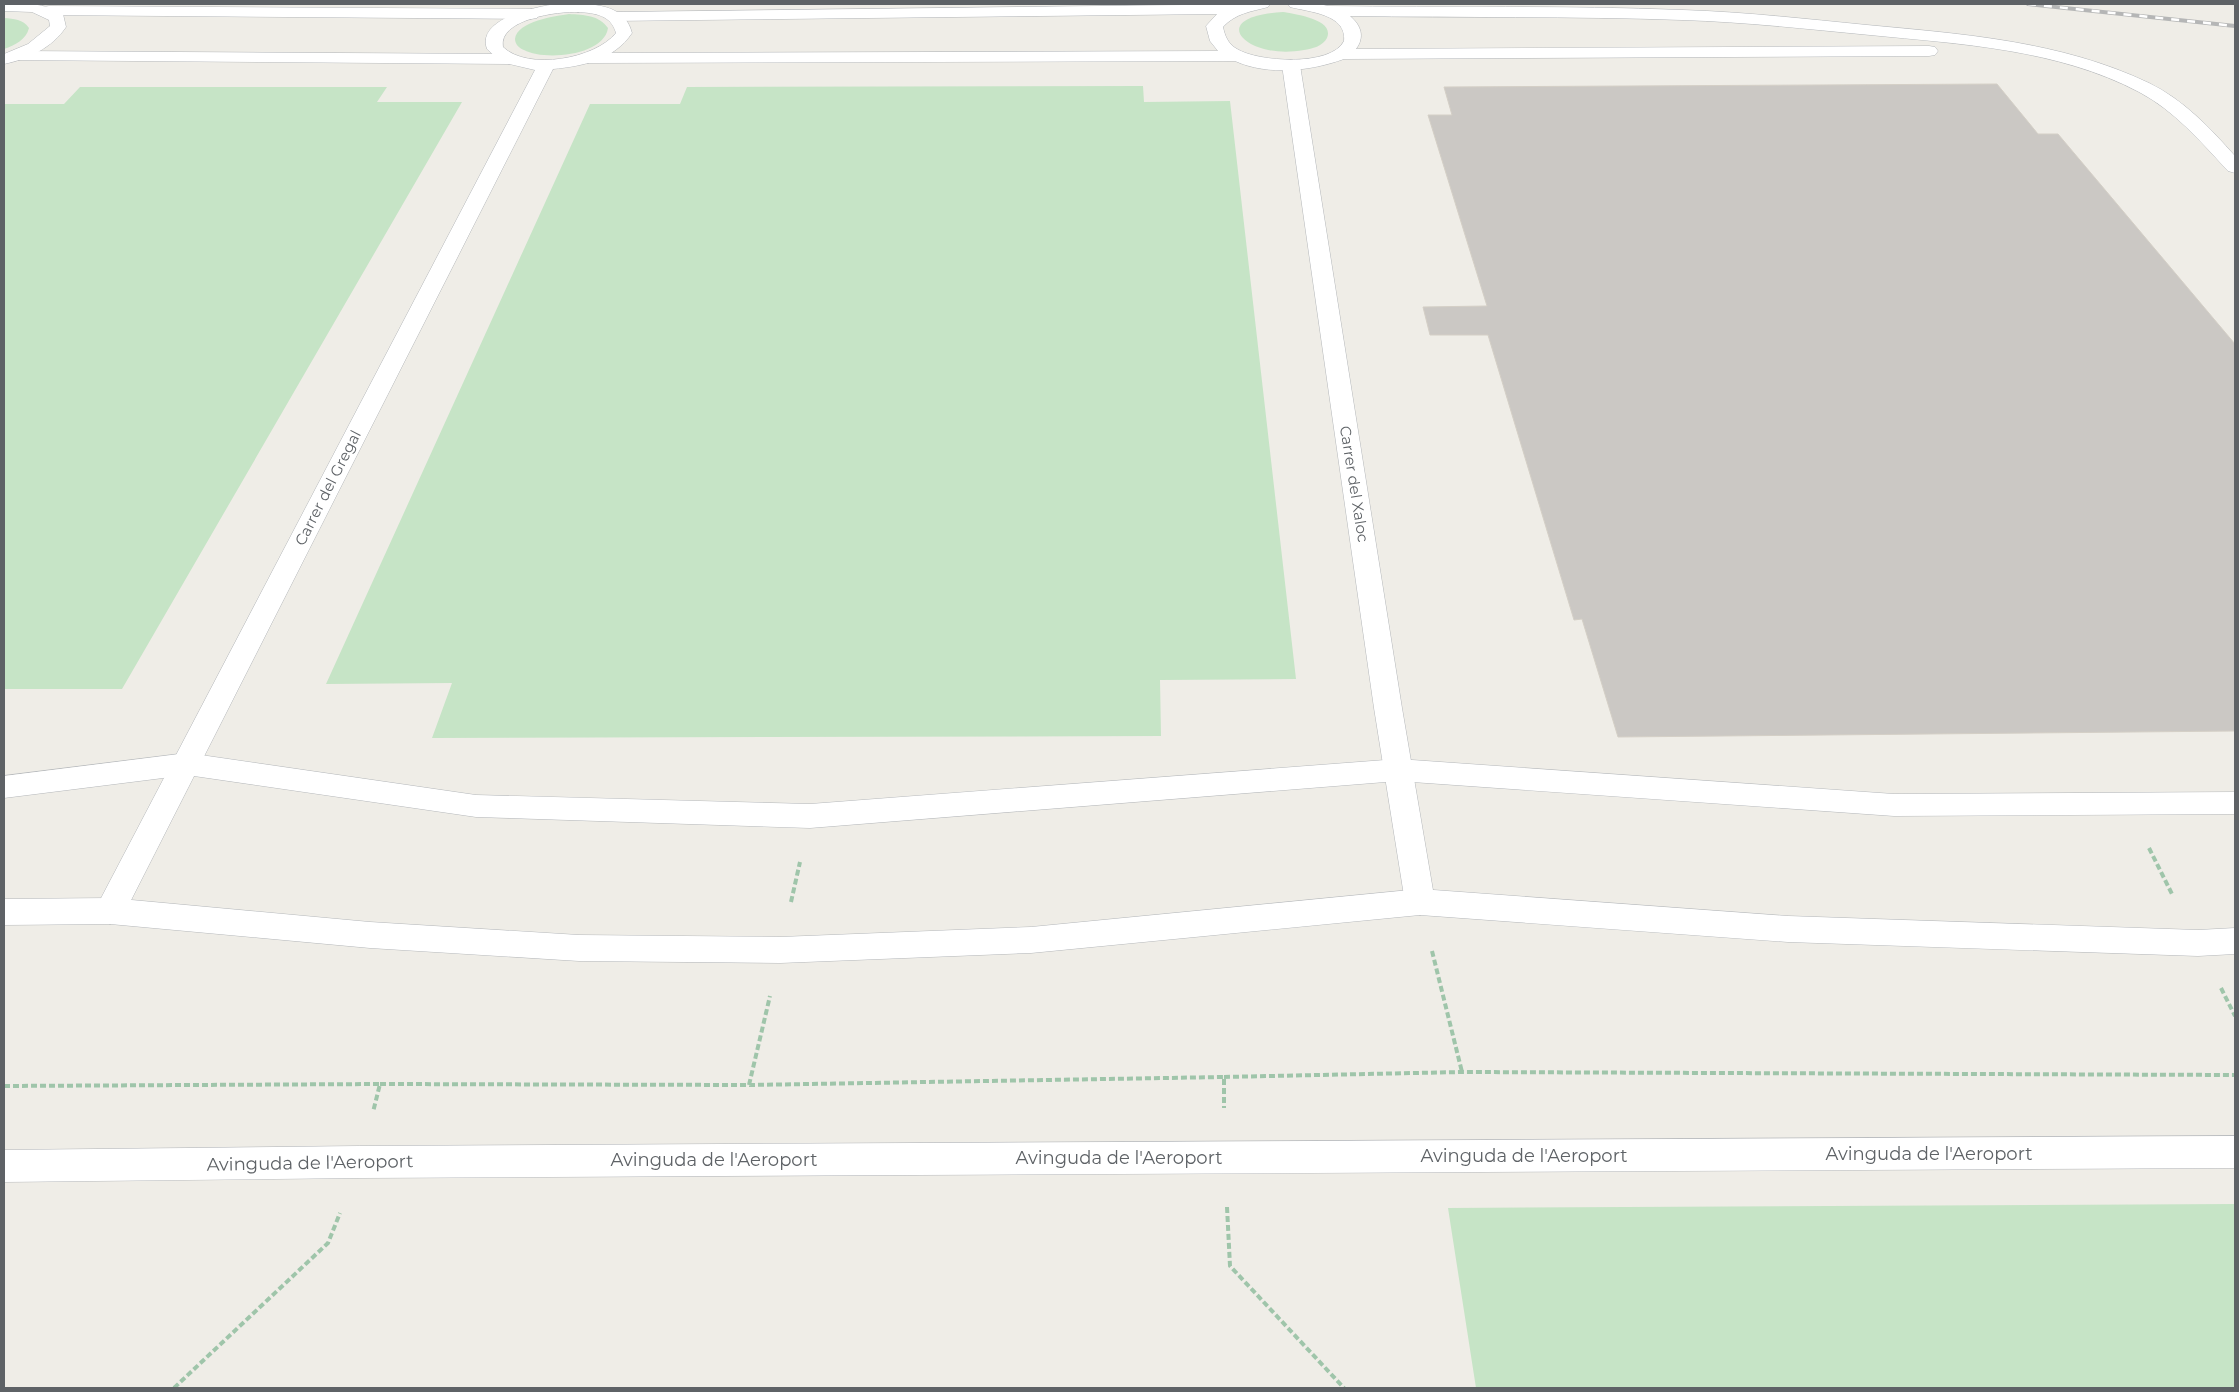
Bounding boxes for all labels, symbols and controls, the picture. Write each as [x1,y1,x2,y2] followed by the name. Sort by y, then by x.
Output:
[1336,424,1373,544] street label: Carrer del Xaloc
[290,427,365,549] street label: Carrer del Gregal
[1826,1143,2032,1165] street label: Avinguda de l'Aeroport
[1421,1145,1627,1167] street label: Avinguda de l'Aeroport
[1016,1147,1222,1169] street label: Avinguda de l'Aeroport
[611,1149,817,1171] street label: Avinguda de l'Aeroport
[206,1150,414,1176] street label: Avinguda de l'Aeroport

